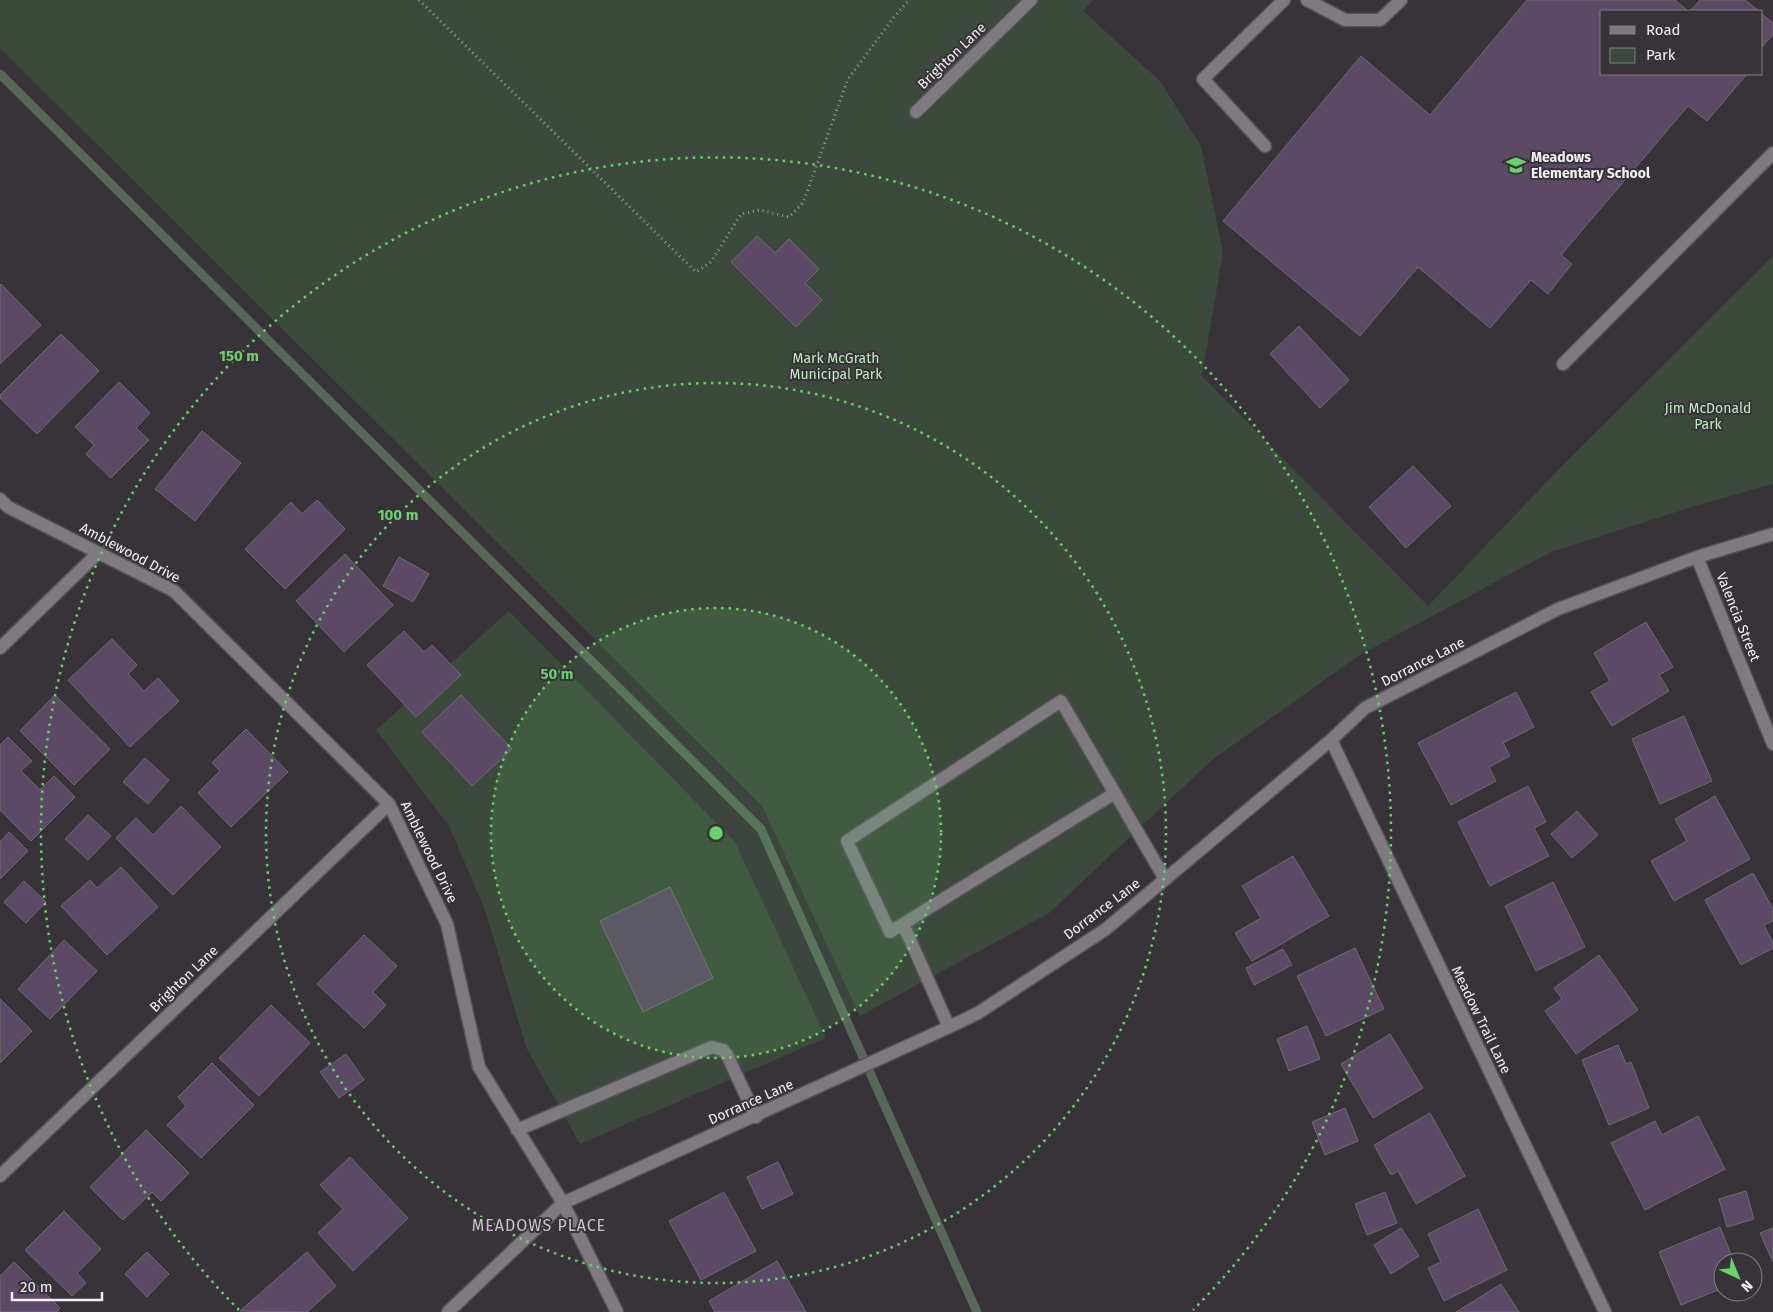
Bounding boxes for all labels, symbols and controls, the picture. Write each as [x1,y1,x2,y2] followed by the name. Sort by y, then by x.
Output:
[1600,10,1763,75] legend
[914,19,990,93] street label: Brighton Lane
[1646,21,1681,39] text: Road
[1646,46,1676,64] text: Park
[1531,149,1651,182] place label: Meadows Elementary School
[1505,154,1527,176] school or university icon: Meadows Elementary School
[219,347,259,365] text: 150 m
[790,350,883,383] park label: Mark McGrath Municipal Park
[1665,400,1751,433] park label: Jim McDonald Park
[378,506,418,524] text: 100 m
[77,519,183,587] street label: Amblewood Drive
[1712,570,1764,665] street label: Valencia Street
[1378,634,1468,690] street label: Dorrance Lane
[540,665,574,683] text: 50 m
[397,798,461,906] street label: Amblewood Drive
[707,824,725,842] centre of rings
[1060,875,1144,943] street label: Dorrance Lane
[146,942,222,1016] street label: Brighton Lane
[1448,963,1514,1077] street label: Meadow Trail Lane
[706,1076,796,1128] street label: Dorrance Lane
[472,1216,606,1235] district label: MEADOWS PLACE
[1713,1252,1763,1302] north arrow
[12,1270,102,1302] scale bar
[1737,1277,1756,1295] text: N
[20,1278,53,1296] text: 20 m

